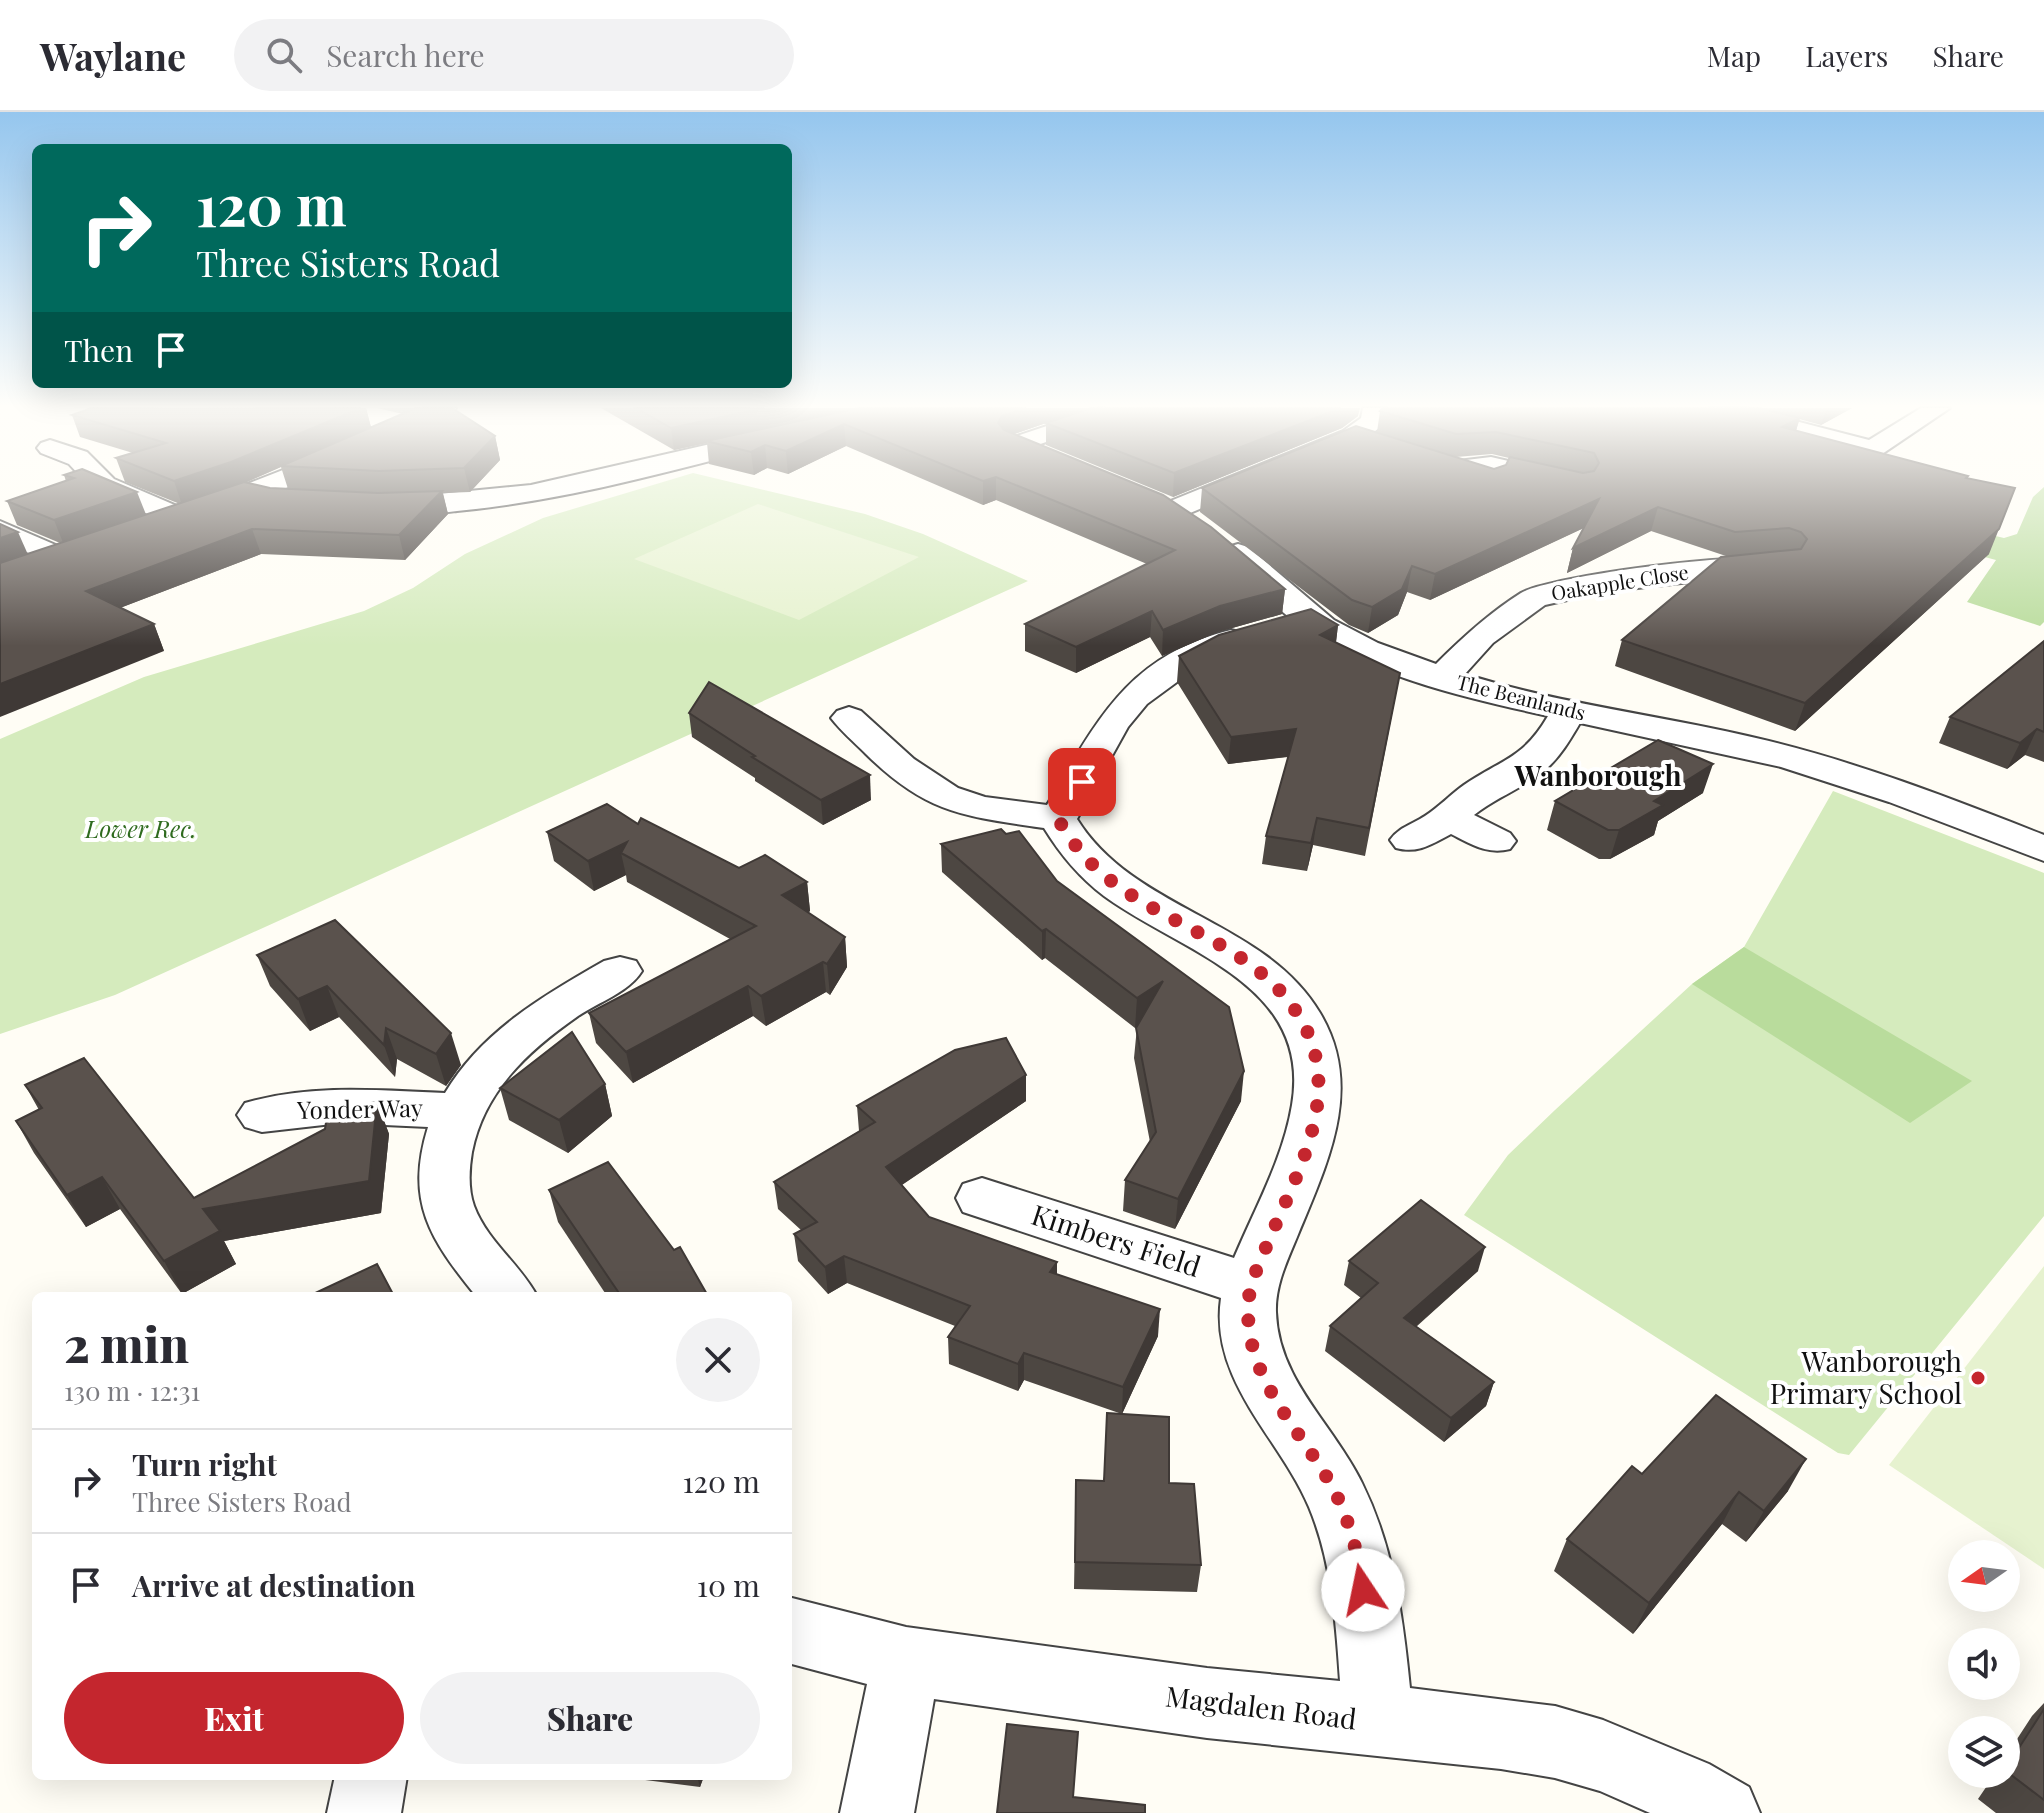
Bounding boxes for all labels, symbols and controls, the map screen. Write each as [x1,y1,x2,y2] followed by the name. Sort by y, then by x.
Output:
[234,19,794,91] search box
[40,30,186,81] text: Waylane
[262,33,306,77] icon: search
[326,35,485,75] text: Search here
[1707,37,1761,74] text: Map
[1805,37,1888,74] text: Layers
[1932,37,2004,74] text: Share
[196,166,347,241] text: 120 m
[64,176,168,280] icon: right
[196,238,500,286] text: Three Sisters Road
[149,328,193,372] icon: arrive
[64,330,133,370] text: Then
[1549,557,1690,606] street label: Oakapple Close
[1454,667,1589,726] street label: The Beanlands
[1048,748,1116,816] pin
[1513,756,1682,793] district label: Wanborough
[1060,760,1104,804] icon: arrive
[84,812,197,844] park label: Lower Rec.
[296,1091,423,1125] street label: Yonder Way
[1027,1195,1206,1284] street label: Kimbers Field
[64,1311,189,1375] text: 2 min
[676,1318,760,1402] button: close
[1770,1342,1963,1411] place label: Wanborough Primary School
[1969,1369,1987,1387] marker: Wanborough Primary School
[64,1373,200,1408] text: 130 m · 12:31
[132,1444,277,1484] text: Turn right
[64,1459,108,1503] icon: right
[682,1461,760,1501] text: 120 m
[132,1484,352,1519] text: Three Sisters Road
[1948,1540,2020,1612] north arrow
[1948,1540,2020,1788] map controls
[1321,1548,1405,1632] position arrow
[64,1563,108,1607] icon: arrive
[132,1565,415,1605] text: Arrive at destination
[697,1565,760,1605] text: 10 m
[1948,1628,2020,1700] button: sound
[64,1672,404,1764] button: Exit
[420,1672,760,1764] button: Share
[1164,1676,1359,1737] street label: Magdalen Road
[1948,1716,2020,1788] button: layers

